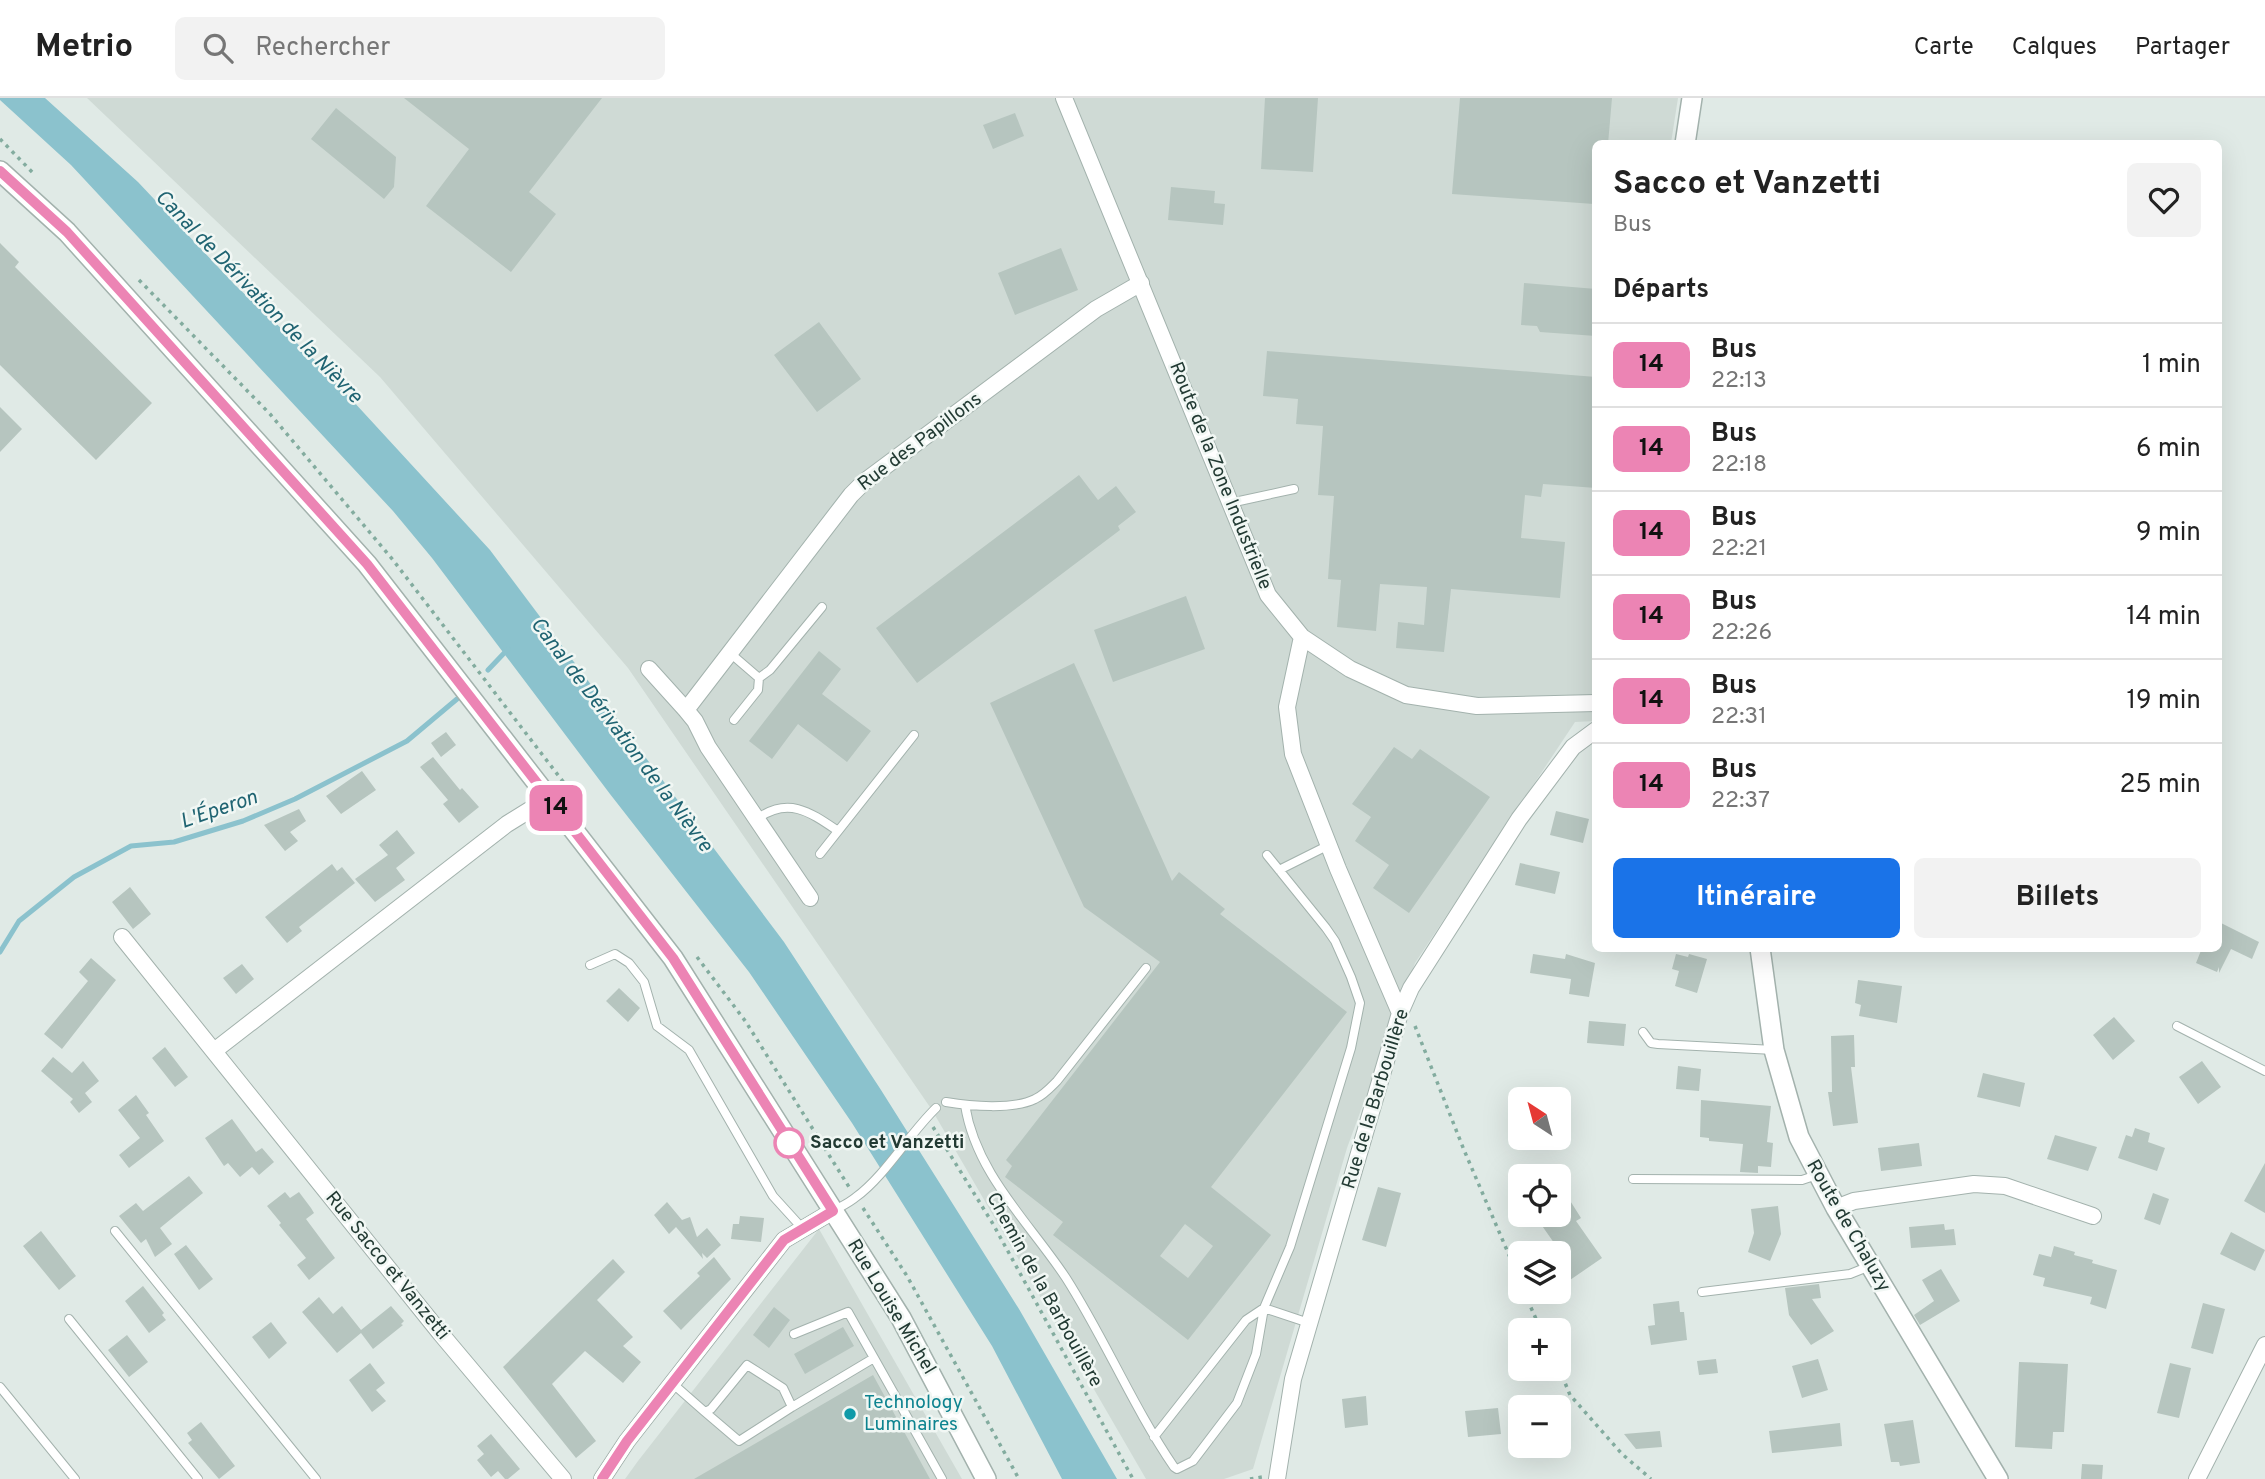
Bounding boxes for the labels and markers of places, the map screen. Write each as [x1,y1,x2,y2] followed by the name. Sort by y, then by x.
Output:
[774,1128,804,1158] marker: Sacco et Vanzetti
[810,1131,964,1155] place label: Sacco et Vanzetti
[864,1391,963,1437] place label: Technology Luminaires
[842,1406,858,1422] marker: Technology Luminaires

